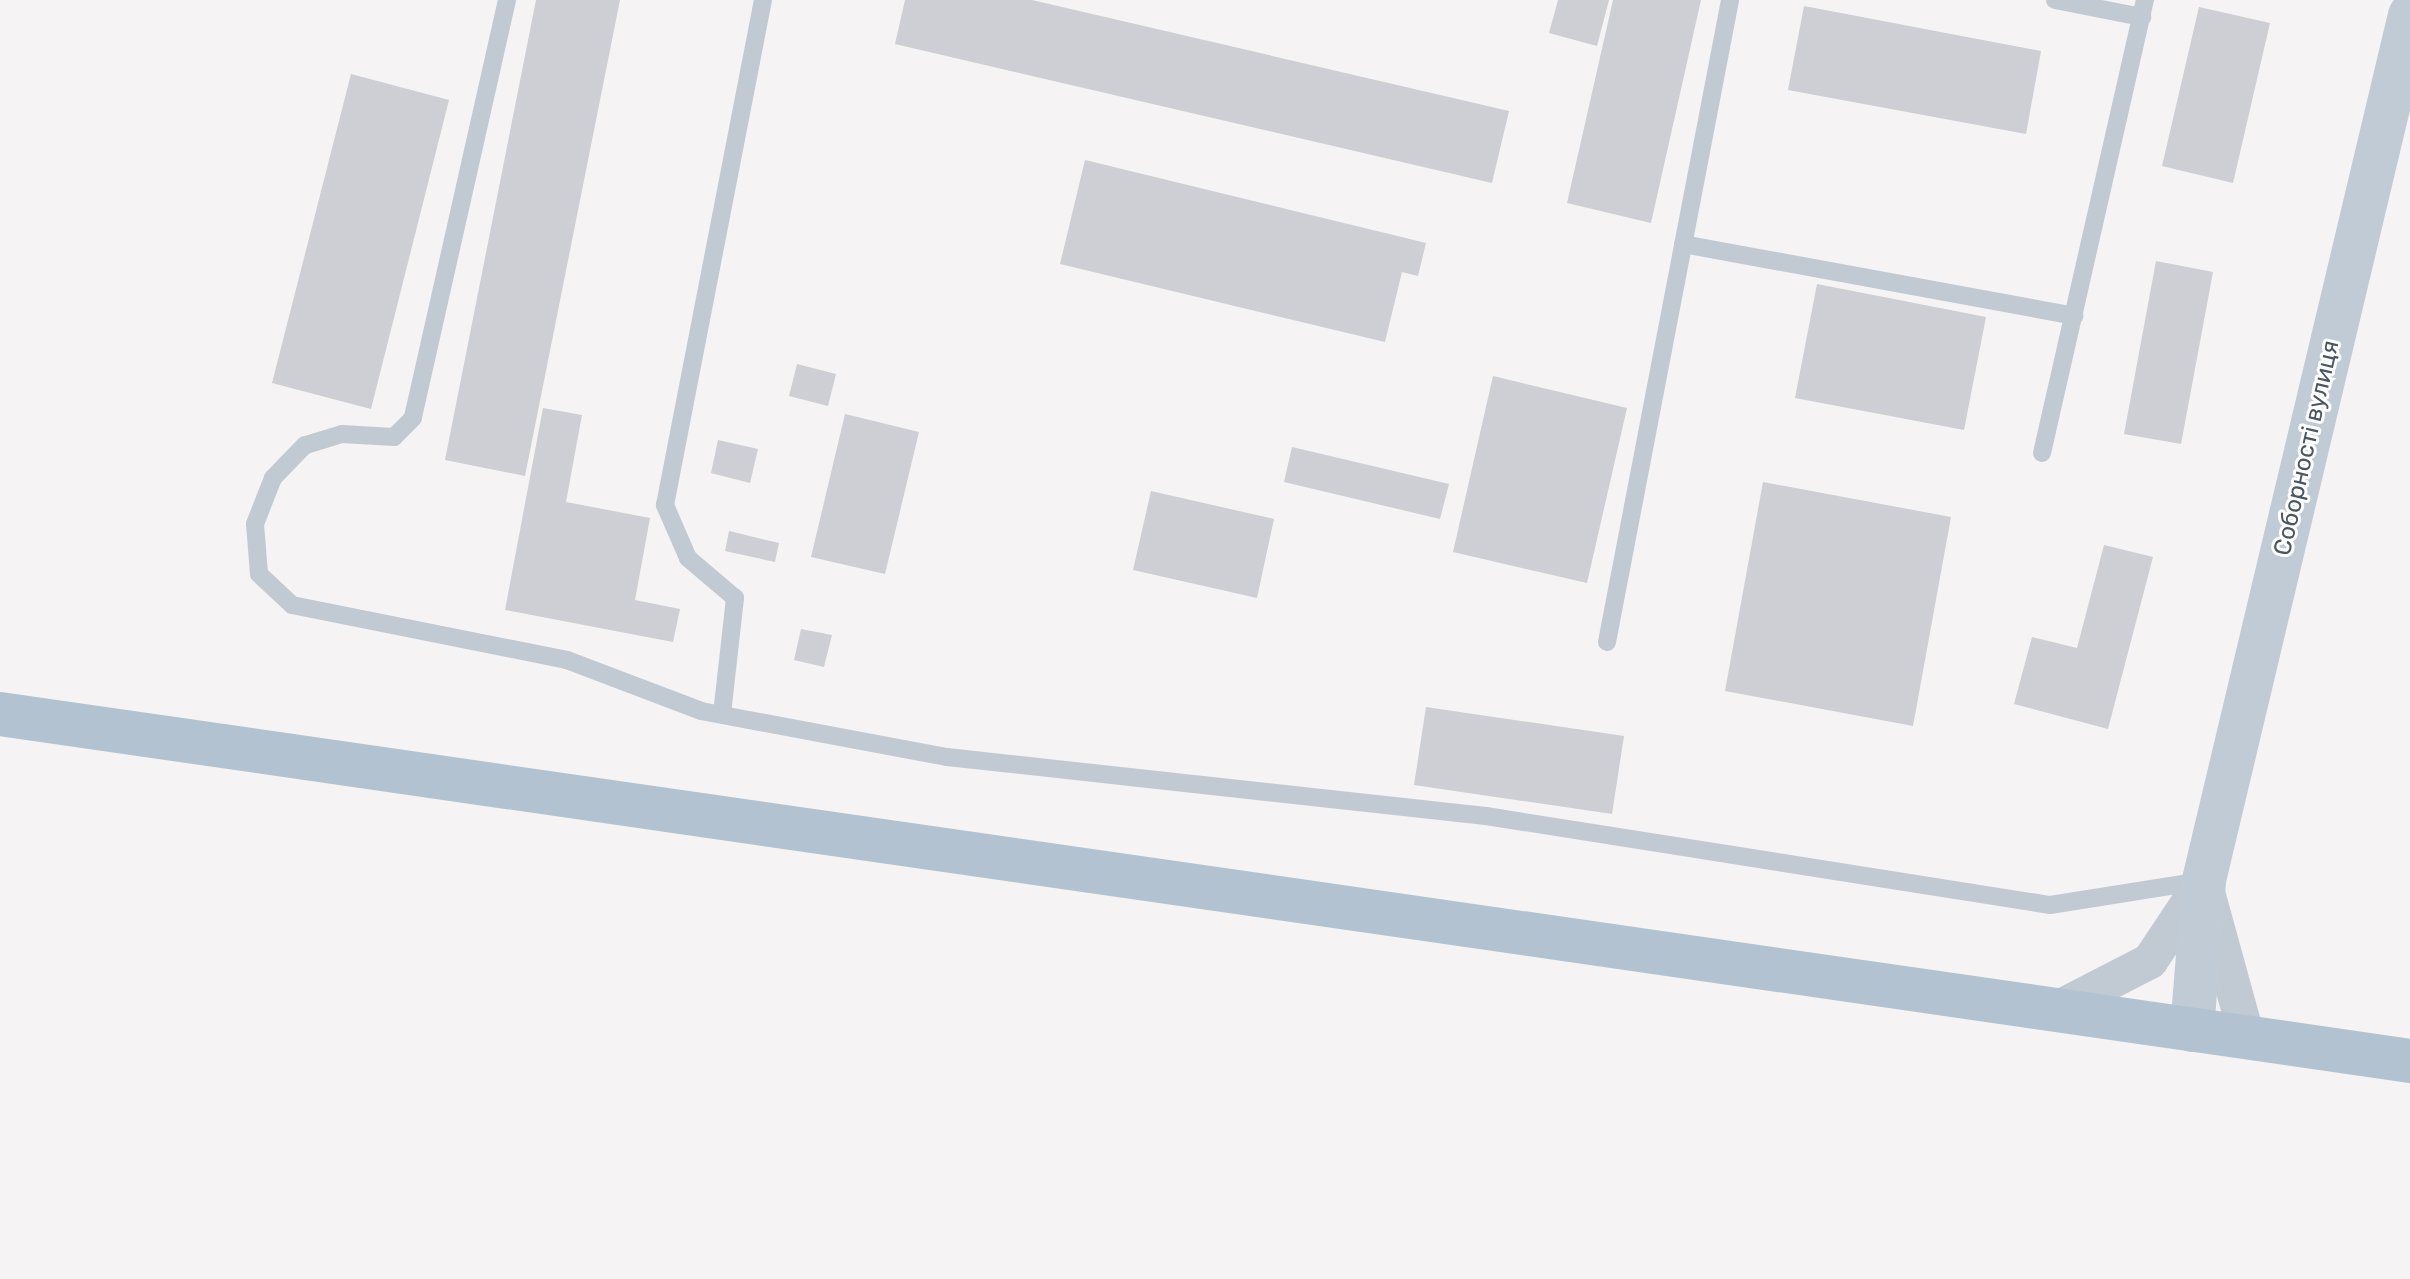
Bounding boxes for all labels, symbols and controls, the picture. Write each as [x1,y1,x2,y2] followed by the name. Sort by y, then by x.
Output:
[2268,338,2346,558] street label: Соборності вулиця

